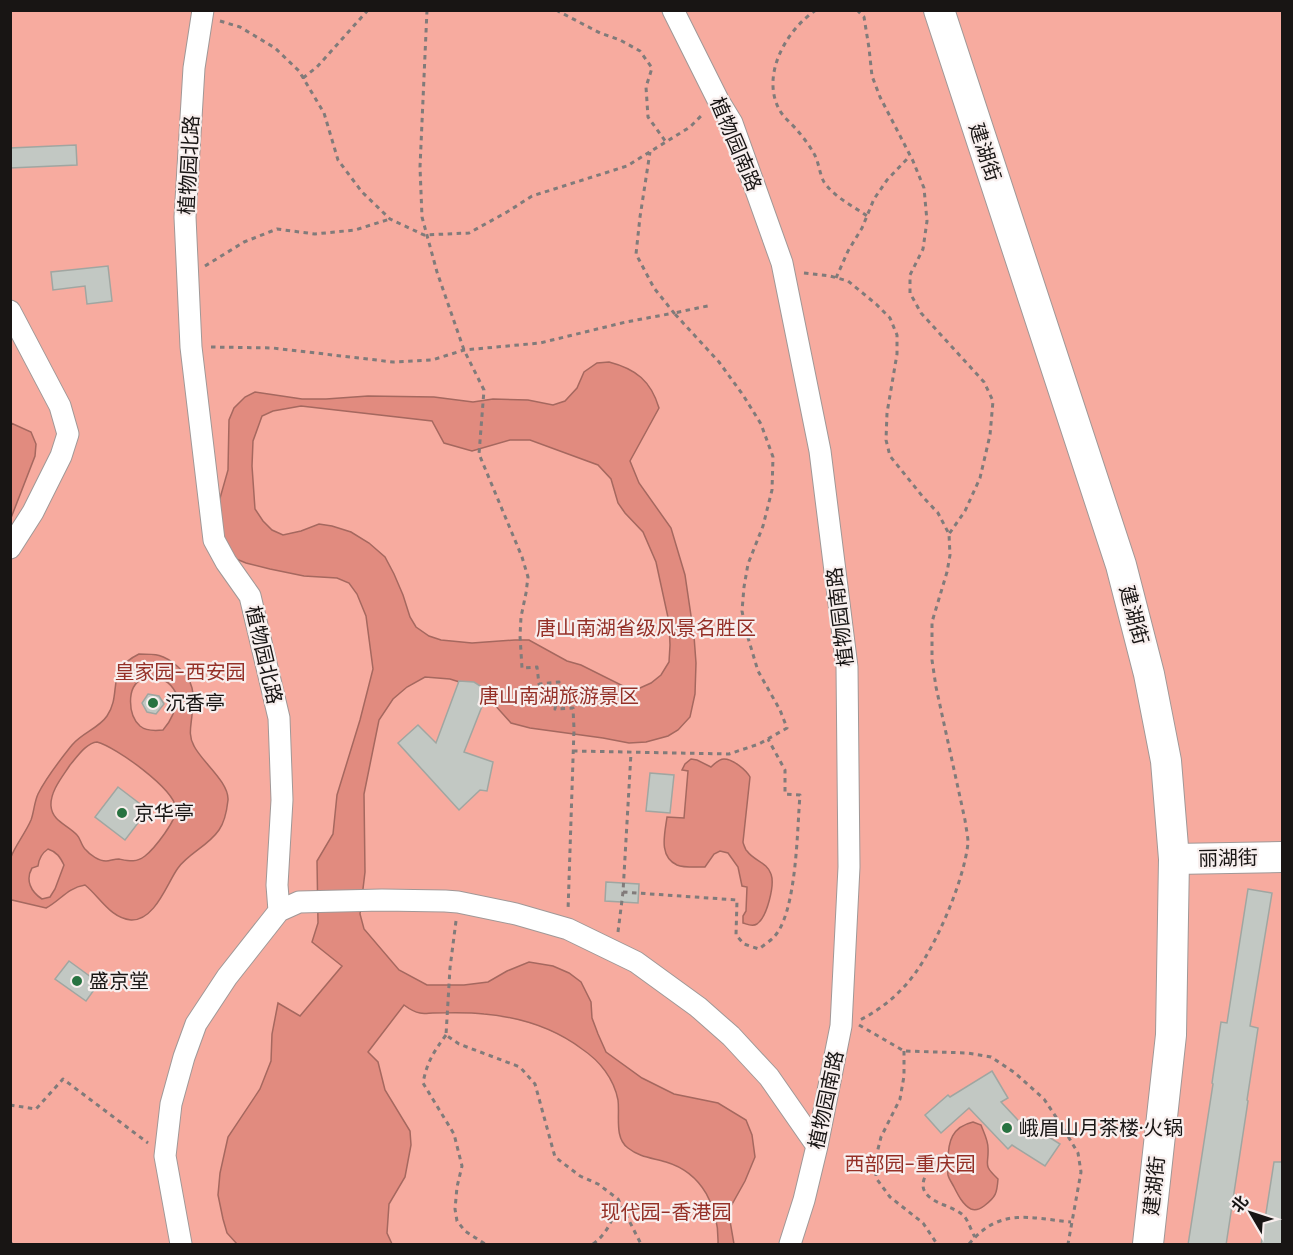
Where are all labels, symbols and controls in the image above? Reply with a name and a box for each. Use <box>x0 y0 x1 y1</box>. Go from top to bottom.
street label: 植物园南路 <box>704 93 768 195</box>
street label: 植物园北路 <box>172 114 206 216</box>
street label: 建湖街 <box>962 119 1008 185</box>
street label: 植物园南路 <box>820 566 860 668</box>
street label: 建湖街 <box>1113 582 1155 648</box>
street label: 植物园北路 <box>239 603 289 707</box>
park label: 唐山南湖省级风景名胜区 <box>536 614 756 642</box>
park label: 皇家园-西安园 <box>114 658 246 686</box>
park label: 唐山南湖旅游景区 <box>479 682 639 710</box>
place label: 沉香亭 <box>165 689 225 717</box>
marker: 沉香亭 <box>146 696 160 710</box>
place label: 京华亭 <box>134 799 194 827</box>
marker: 京华亭 <box>115 806 129 820</box>
street label: 丽湖街 <box>1198 843 1258 873</box>
place label: 盛京堂 <box>89 967 149 995</box>
marker: 盛京堂 <box>70 974 84 988</box>
street label: 植物园南路 <box>802 1048 850 1152</box>
place label: 峨眉山月茶楼·火锅 <box>1019 1114 1183 1142</box>
marker: 峨眉山月茶楼·火锅 <box>1000 1121 1014 1135</box>
park label: 西部园-重庆园 <box>844 1150 976 1178</box>
street label: 建湖街 <box>1137 1155 1171 1217</box>
north arrow <box>1221 1183 1281 1243</box>
text: 北 <box>1226 1190 1254 1217</box>
park label: 现代园-香港园 <box>600 1198 732 1226</box>

